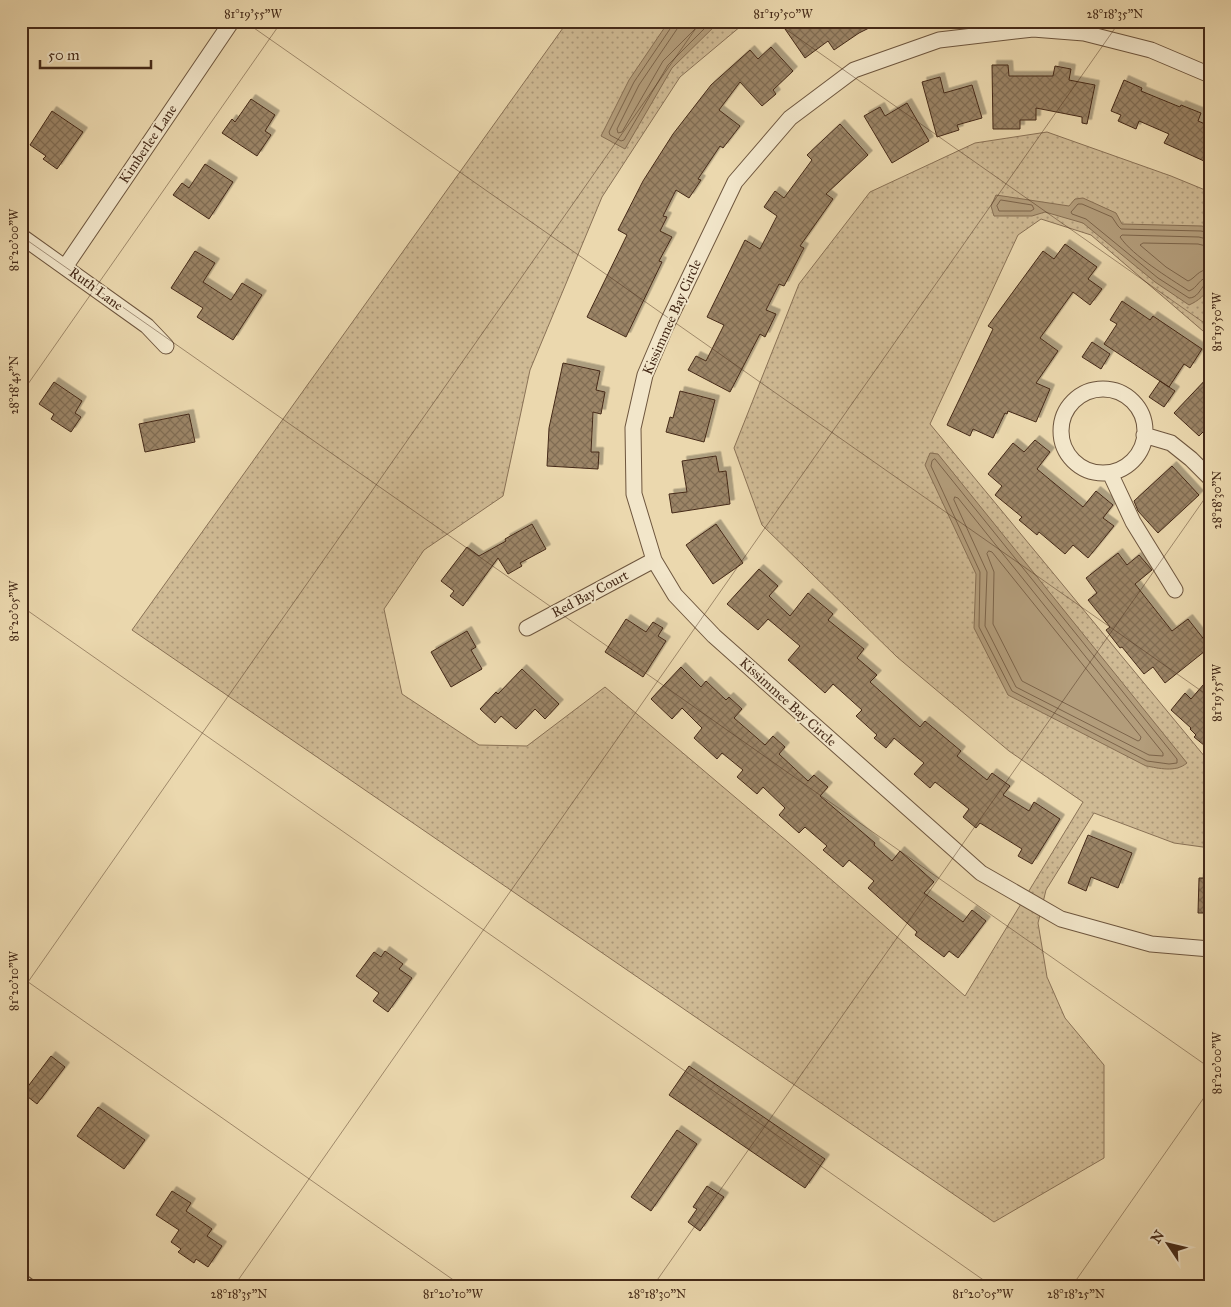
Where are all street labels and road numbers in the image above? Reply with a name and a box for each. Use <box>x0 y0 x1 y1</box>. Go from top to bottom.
street label: Kimberlee Lane <box>115 101 181 187</box>
street label: Kissimmee Bay Circle <box>639 256 705 377</box>
street label: Ruth Lane <box>66 264 126 314</box>
street label: Red Bay Court <box>549 567 631 621</box>
street label: Kissimmee Bay Circle <box>736 654 840 750</box>

